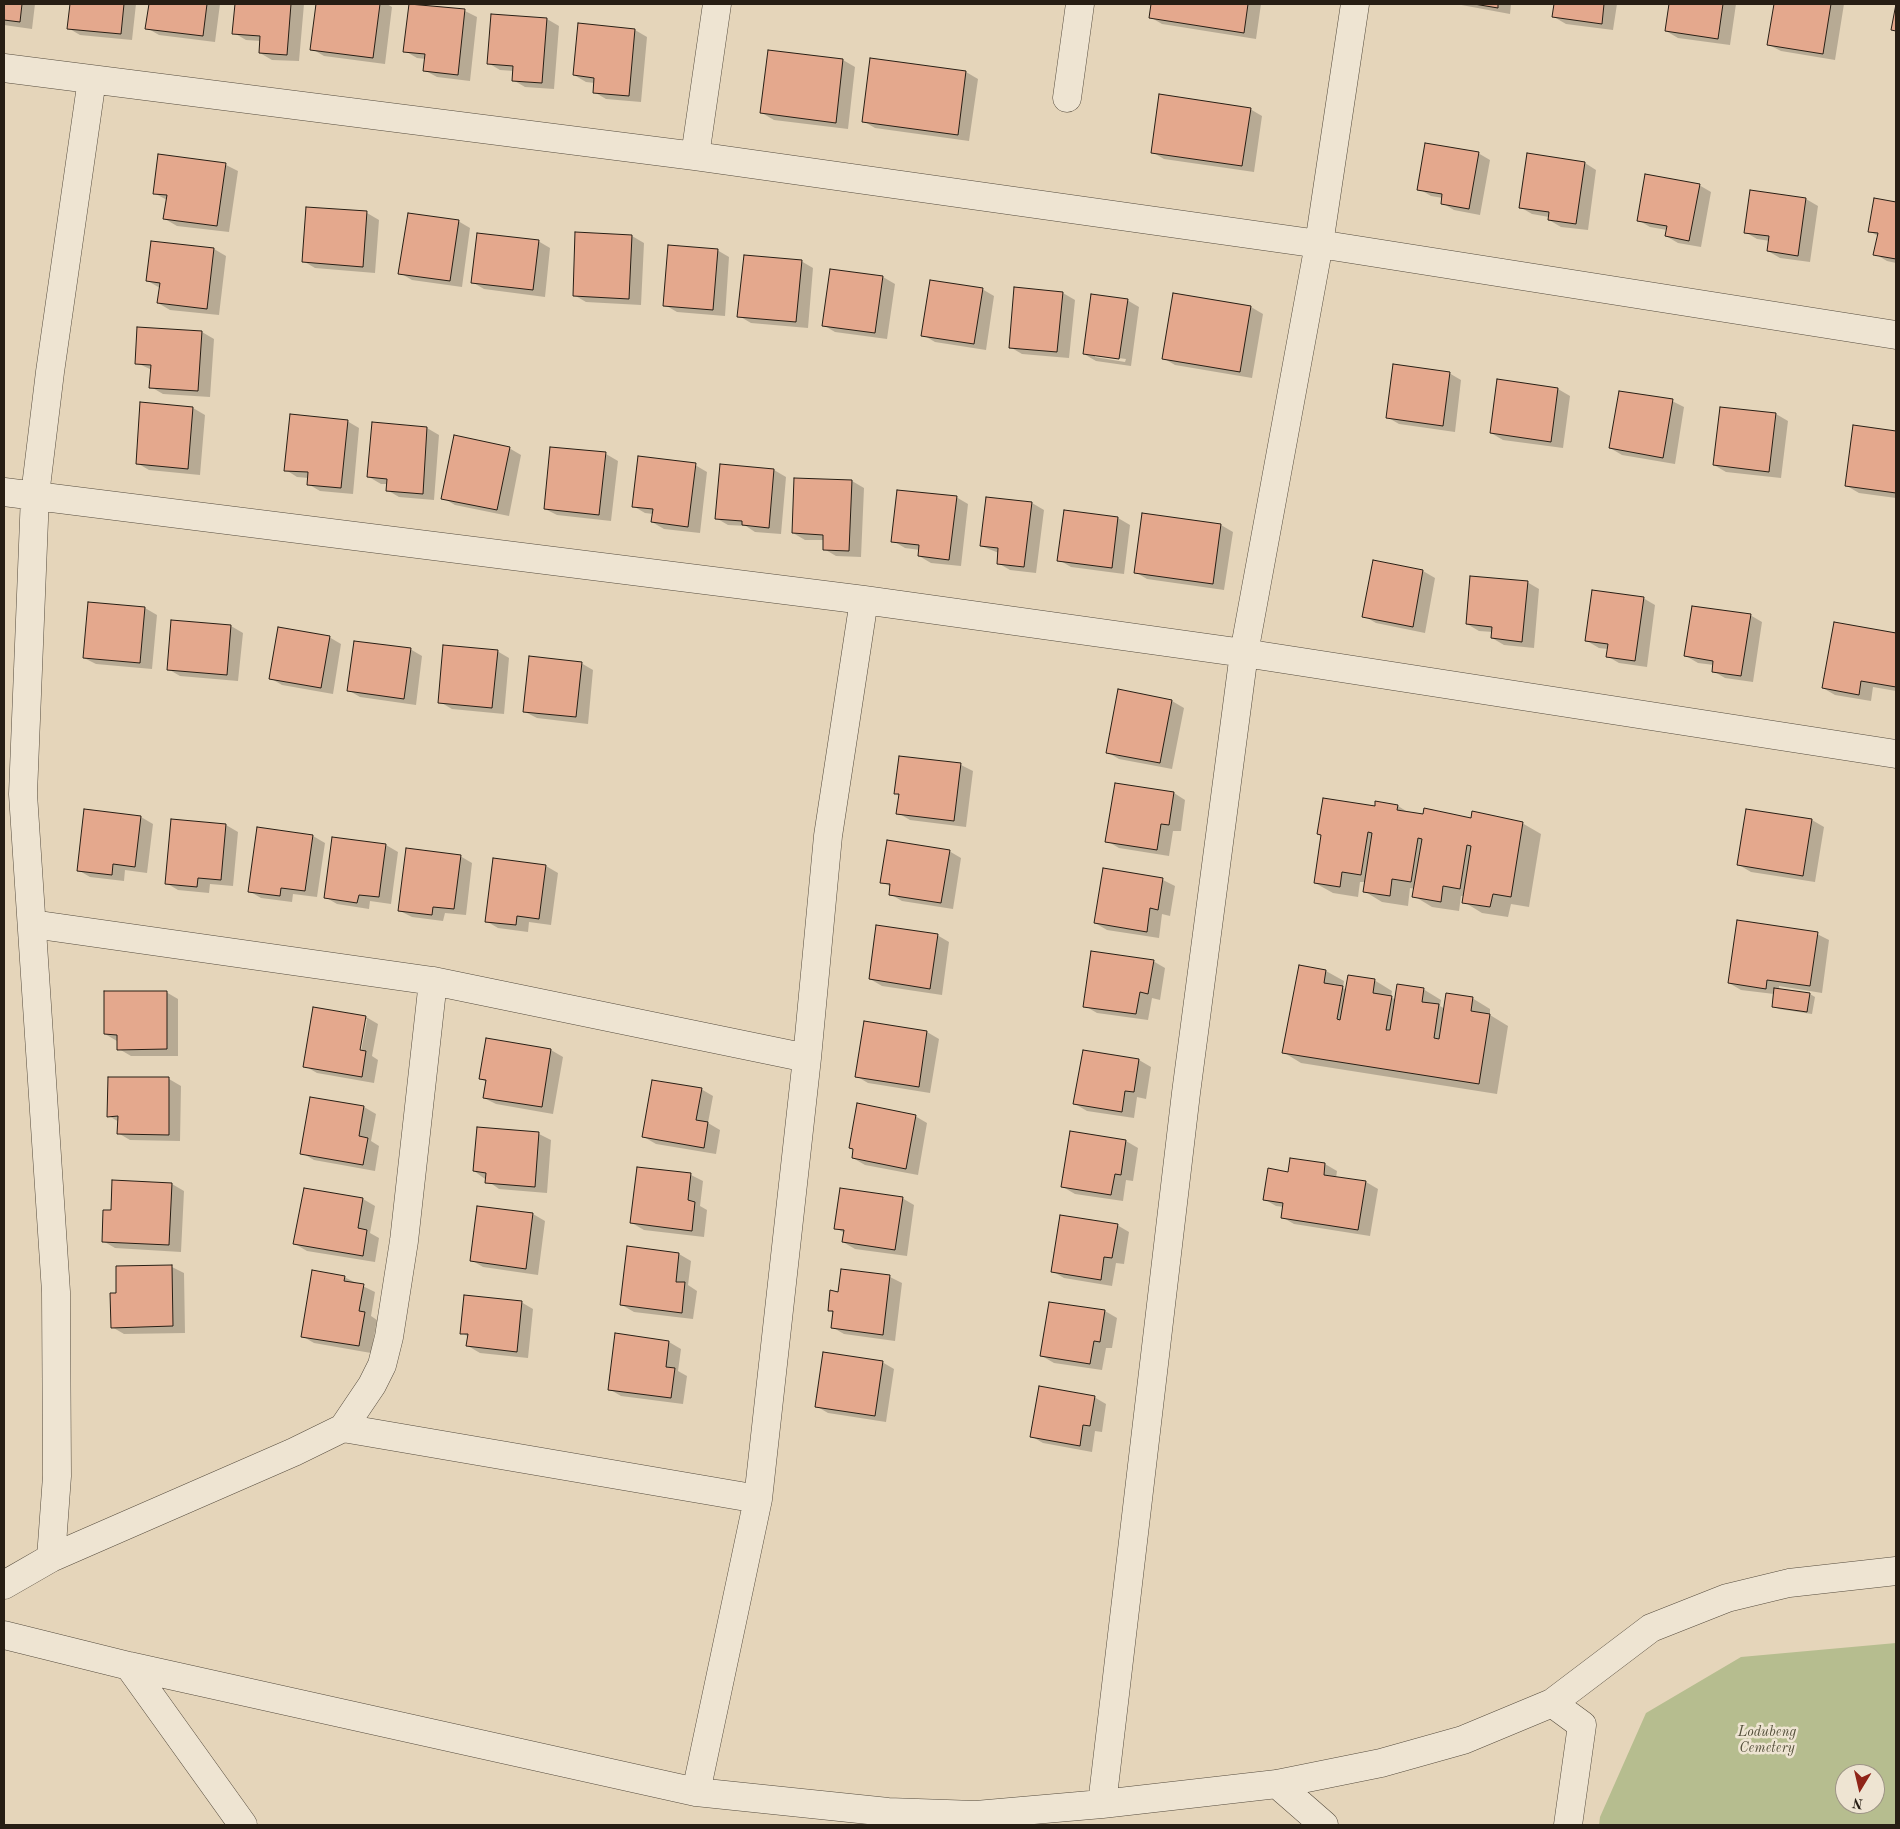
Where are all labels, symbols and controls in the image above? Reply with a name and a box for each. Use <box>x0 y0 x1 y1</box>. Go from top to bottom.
park label: Lodubeng Cemetery <box>1738 1724 1796 1756</box>
north arrow <box>1835 1764 1885 1814</box>
text: N <box>1851 1795 1864 1811</box>

